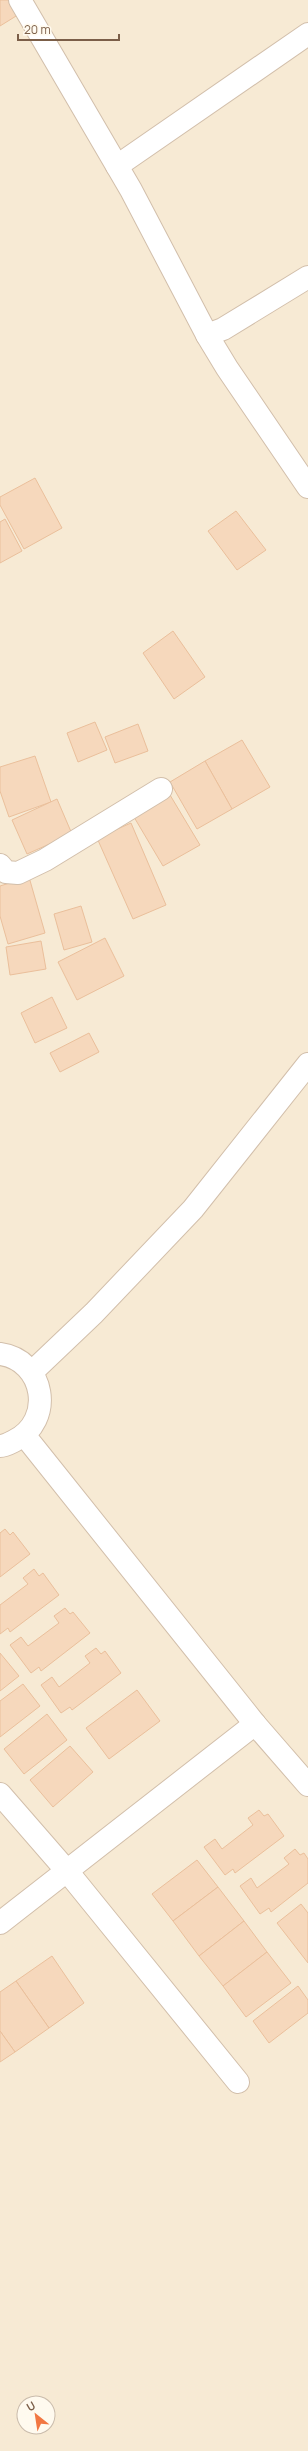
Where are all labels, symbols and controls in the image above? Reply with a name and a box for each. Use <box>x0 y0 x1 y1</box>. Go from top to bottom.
scale bar <box>18 16 119 42</box>
text: 20 m <box>24 21 51 38</box>
north arrow <box>16 2395 56 2435</box>
text: U <box>24 2397 38 2414</box>

